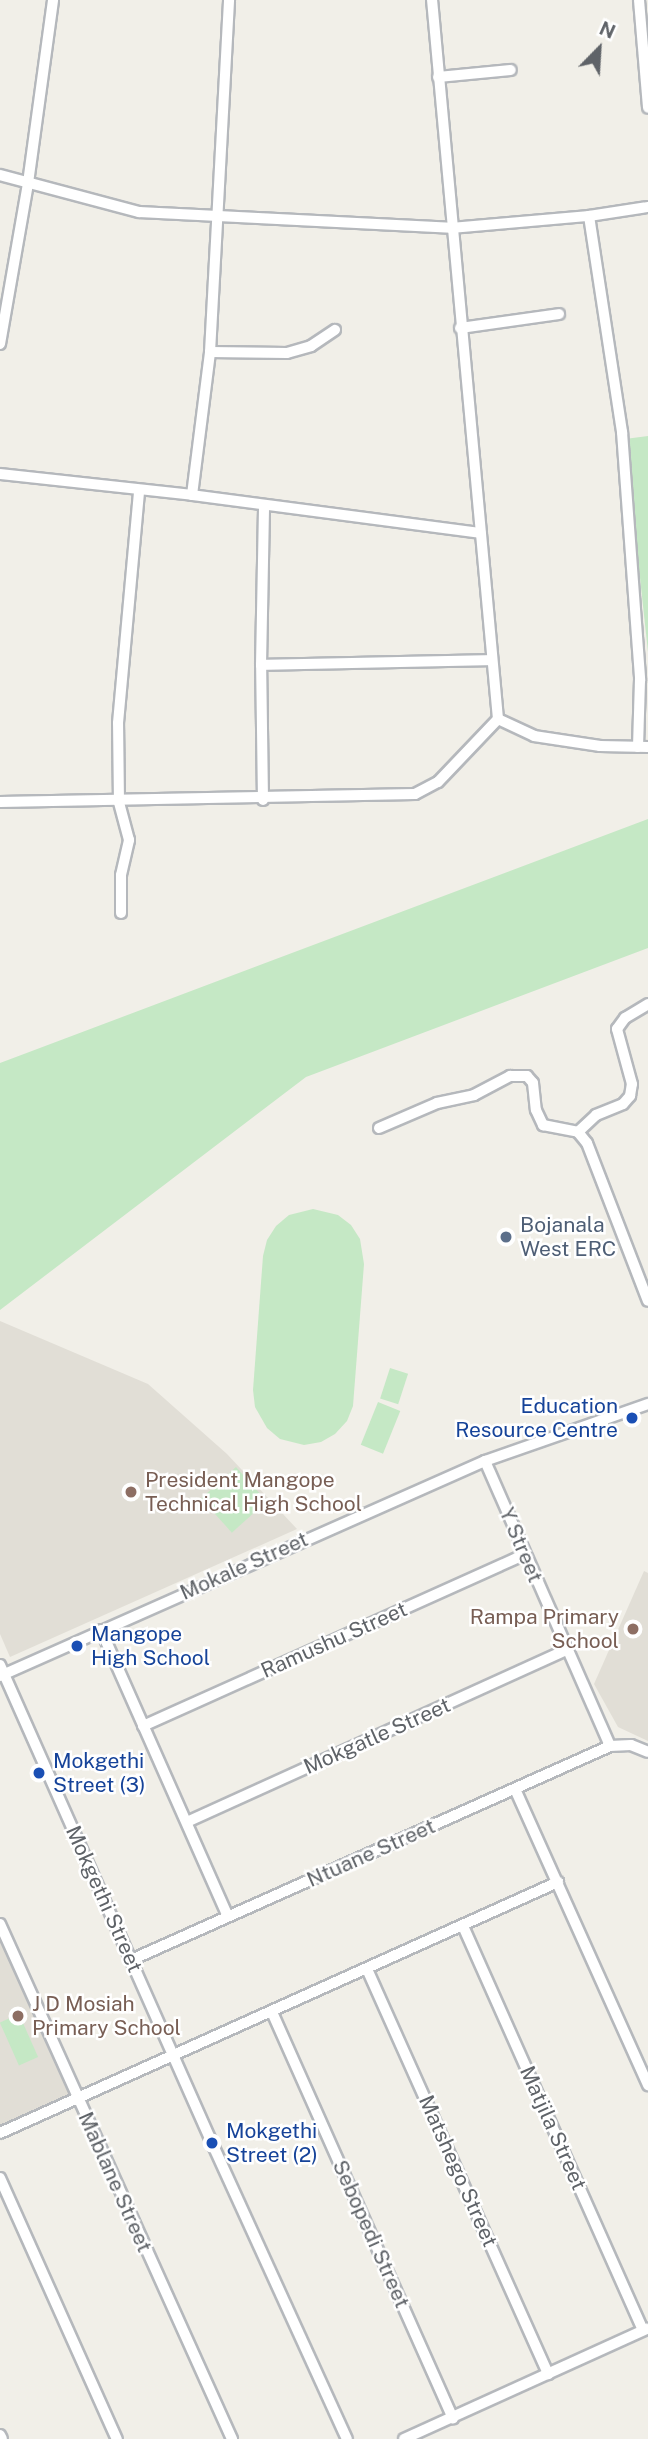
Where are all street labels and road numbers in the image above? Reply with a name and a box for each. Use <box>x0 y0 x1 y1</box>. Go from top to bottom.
street label: Y Street <box>494 1504 548 1586</box>
street label: Mokale Street <box>176 1527 312 1605</box>
street label: Ramushu Street <box>257 1596 411 1684</box>
street label: Mokgatle Street <box>300 1692 454 1780</box>
street label: Ntuane Street <box>303 1813 439 1893</box>
street label: Mokgethi Street <box>60 1822 148 1976</box>
street label: Matjila Street <box>514 2062 592 2194</box>
street label: Matshego Street <box>413 2091 503 2251</box>
street label: Mablane Street <box>73 2108 157 2256</box>
street label: Sebopedi Street <box>327 2156 415 2312</box>

